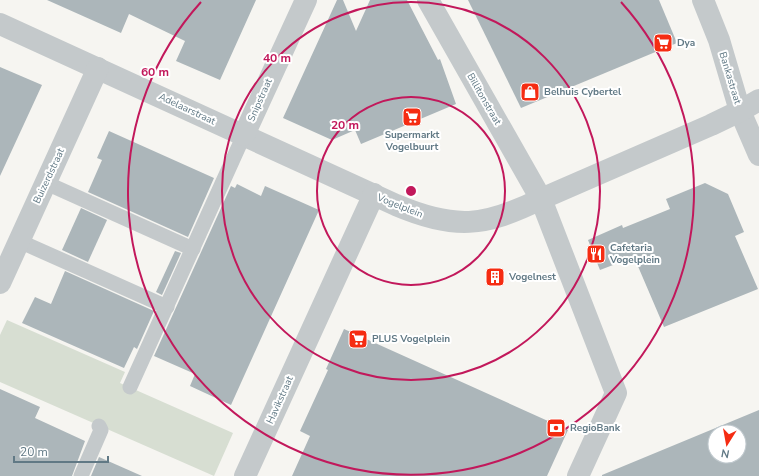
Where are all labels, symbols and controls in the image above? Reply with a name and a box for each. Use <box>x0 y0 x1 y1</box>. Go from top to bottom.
supermarket icon: Dya <box>652 32 674 54</box>
place label: Dya <box>677 36 695 50</box>
text: 40 m <box>263 50 291 66</box>
street label: Bankastraat <box>715 50 745 106</box>
text: 60 m <box>141 64 169 80</box>
street label: Billitonstraat <box>463 70 505 128</box>
street label: Snipstraat <box>244 76 276 124</box>
shop icon: Belhuis Cybertel <box>519 81 541 103</box>
place label: Belhuis Cybertel <box>544 85 622 99</box>
street label: Adelaarstraat <box>156 90 218 129</box>
supermarket icon: Supermarkt Vogelbuurt <box>401 106 423 128</box>
text: 20 m <box>331 117 359 133</box>
place label: Supermarkt Vogelbuurt <box>385 128 439 154</box>
street label: Buizerdstraat <box>30 146 68 206</box>
centre of rings <box>404 184 418 198</box>
street label: Vogelplein <box>374 190 425 221</box>
place label: Cafetaria Vogelplein <box>609 241 660 267</box>
restaurant icon: Cafetaria Vogelplein <box>585 243 607 265</box>
building icon: Vogelnest <box>484 266 506 288</box>
place label: Vogelnest <box>508 270 556 284</box>
supermarket icon: PLUS Vogelplein <box>347 328 369 350</box>
place label: PLUS Vogelplein <box>372 332 450 346</box>
street label: Havikstraat <box>263 373 297 426</box>
bank icon: RegioBank <box>545 417 567 439</box>
place label: RegioBank <box>570 421 621 435</box>
north arrow <box>707 424 747 464</box>
scale bar <box>14 438 108 464</box>
text: 20 m <box>20 444 48 460</box>
text: N <box>720 445 731 461</box>

